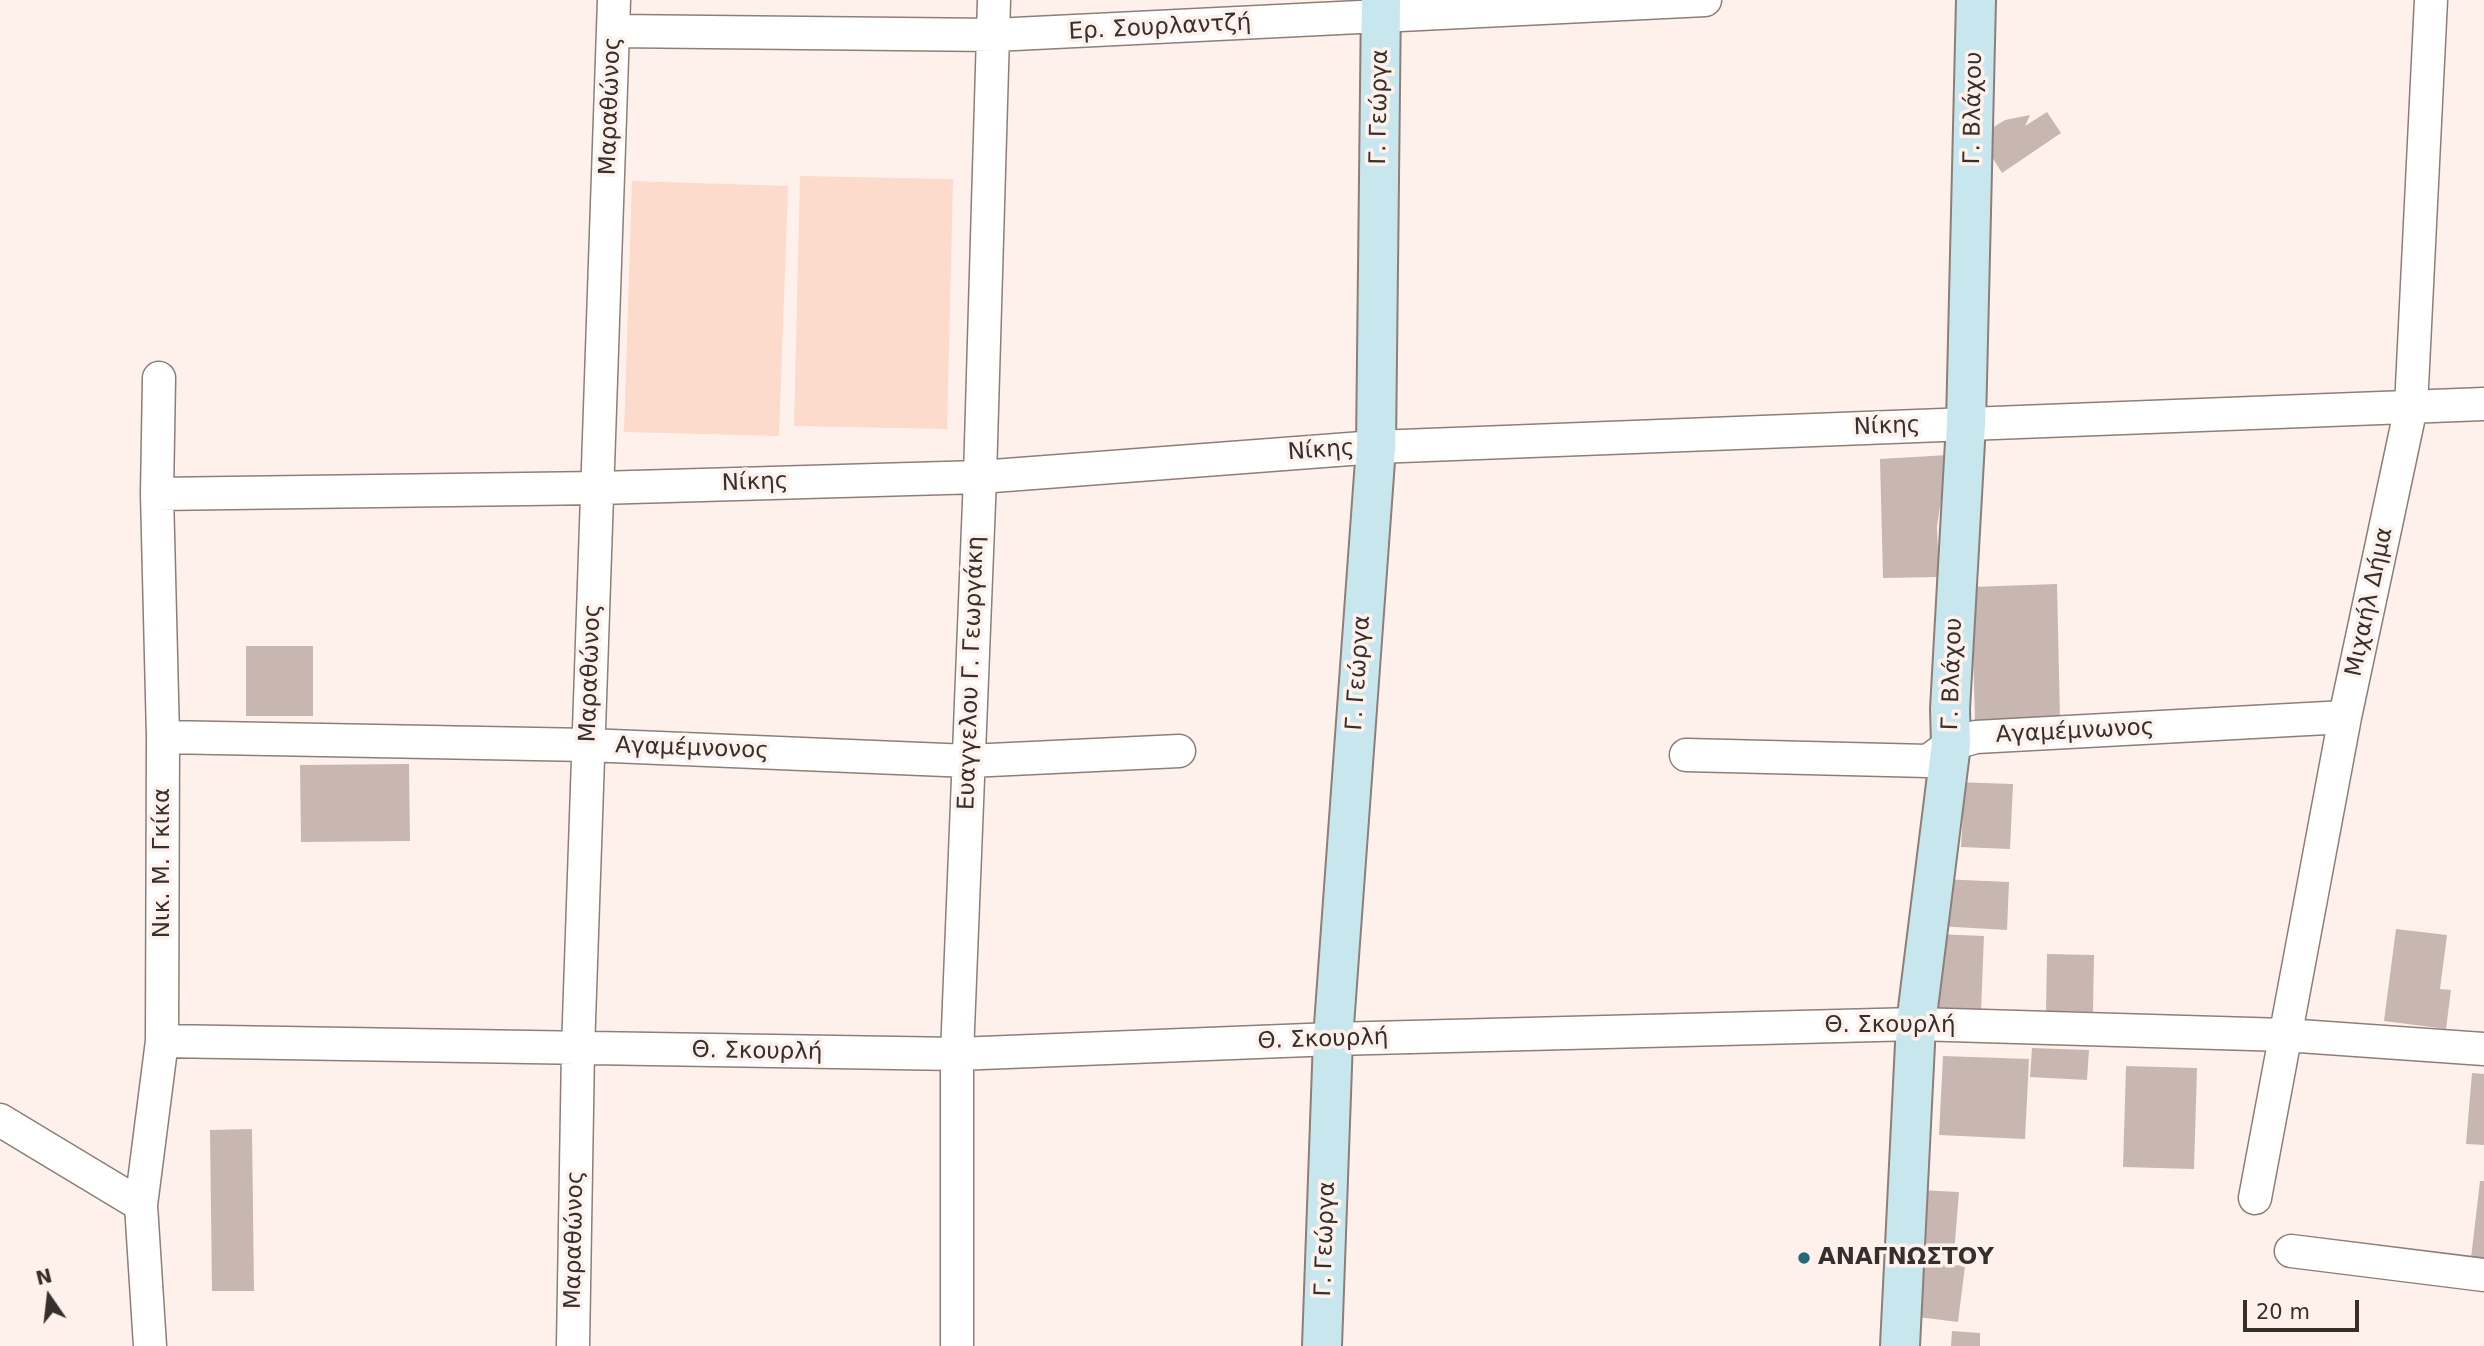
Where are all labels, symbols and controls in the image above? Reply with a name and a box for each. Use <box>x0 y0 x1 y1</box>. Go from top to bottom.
street label: Ερ. Σουρλαντζή <box>1068 9 1252 47</box>
street label: Μαραθώνος <box>595 36 627 176</box>
street label: Γ. Γεώργα <box>1365 49 1395 165</box>
street label: Γ. Βλάχου <box>1959 51 1989 165</box>
street label: Νίκης <box>1853 412 1921 442</box>
street label: Νίκης <box>1287 435 1355 467</box>
street label: Νίκης <box>721 468 789 498</box>
street label: Μιχαήλ Δήμα <box>2341 525 2399 679</box>
street label: Ευαγγελου Γ. Γεωργάκη <box>953 535 991 811</box>
street label: Μαραθώνος <box>575 603 607 743</box>
street label: Γ. Γεώργα <box>1341 615 1377 731</box>
street label: Γ. Βλάχου <box>1937 617 1969 731</box>
street label: Αγαμέμνωνος <box>1995 714 2155 750</box>
street label: Αγαμέμνονος <box>615 733 769 765</box>
street label: Νικ. Μ. Γκίκα <box>149 788 177 938</box>
street label: Θ. Σκουρλή <box>1825 1012 1955 1040</box>
street label: Θ. Σκουρλή <box>1257 1024 1389 1056</box>
street label: Θ. Σκουρλή <box>691 1037 823 1067</box>
street label: Μαραθώνος <box>560 1171 590 1309</box>
street label: Γ. Γεώργα <box>1310 1181 1342 1297</box>
place label: ΑΝΑΓΝΩΣΤΟΥ <box>1818 1244 1994 1272</box>
marker: ΑΝΑΓΝΩΣΤΟΥ <box>1796 1250 1812 1266</box>
north arrow <box>14 1262 84 1332</box>
text: N <box>34 1264 54 1289</box>
scale bar <box>2246 1286 2362 1330</box>
text: 20 m <box>2256 1300 2310 1324</box>

